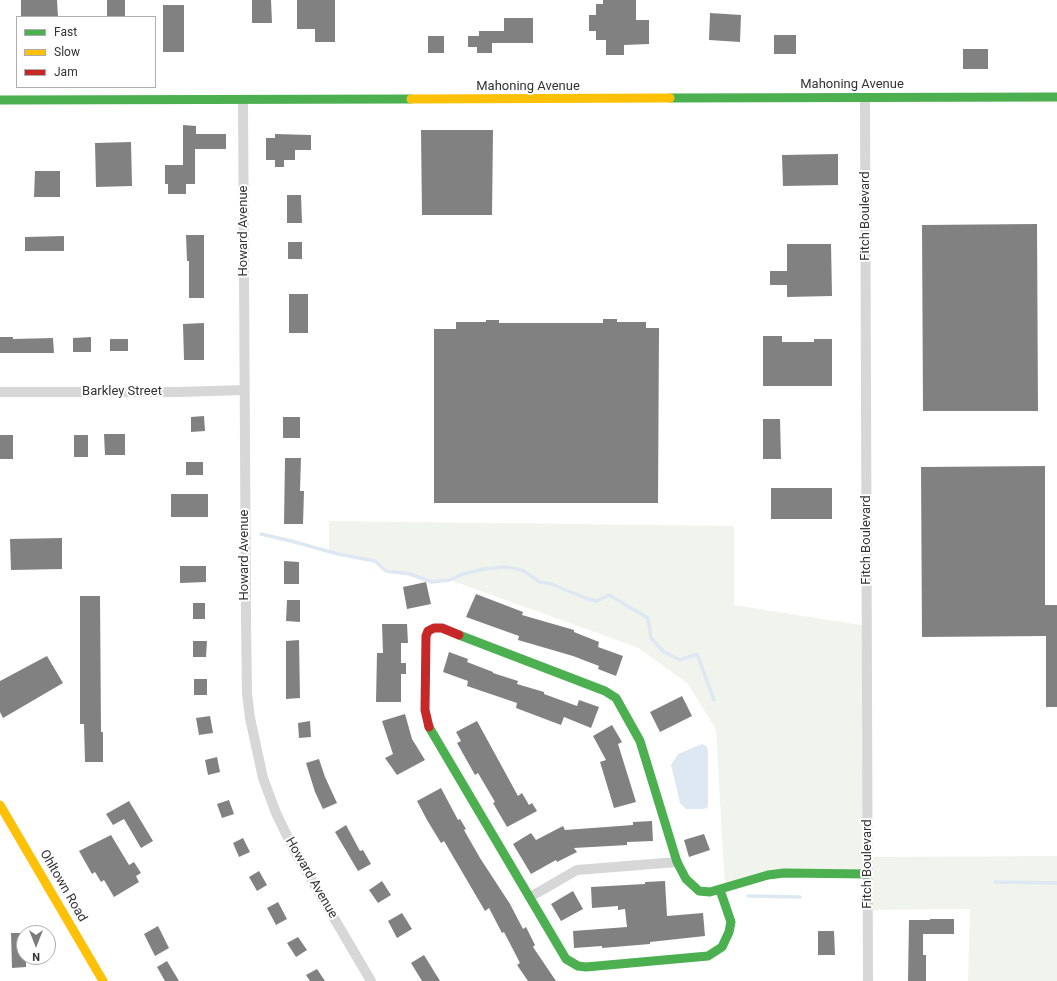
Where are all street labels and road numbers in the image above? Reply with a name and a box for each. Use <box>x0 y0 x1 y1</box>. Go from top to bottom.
street label: Mahoning Avenue <box>800 77 904 93</box>
street label: Mahoning Avenue <box>476 79 580 95</box>
street label: Fitch Boulevard <box>858 171 874 261</box>
street label: Howard Avenue <box>236 186 252 276</box>
street label: Barkley Street <box>82 384 162 400</box>
street label: Fitch Boulevard <box>859 495 875 585</box>
street label: Howard Avenue <box>237 510 253 600</box>
street label: Fitch Boulevard <box>860 819 876 909</box>
street label: Howard Avenue <box>282 835 340 921</box>
street label: Ohltown Road <box>36 847 90 925</box>

